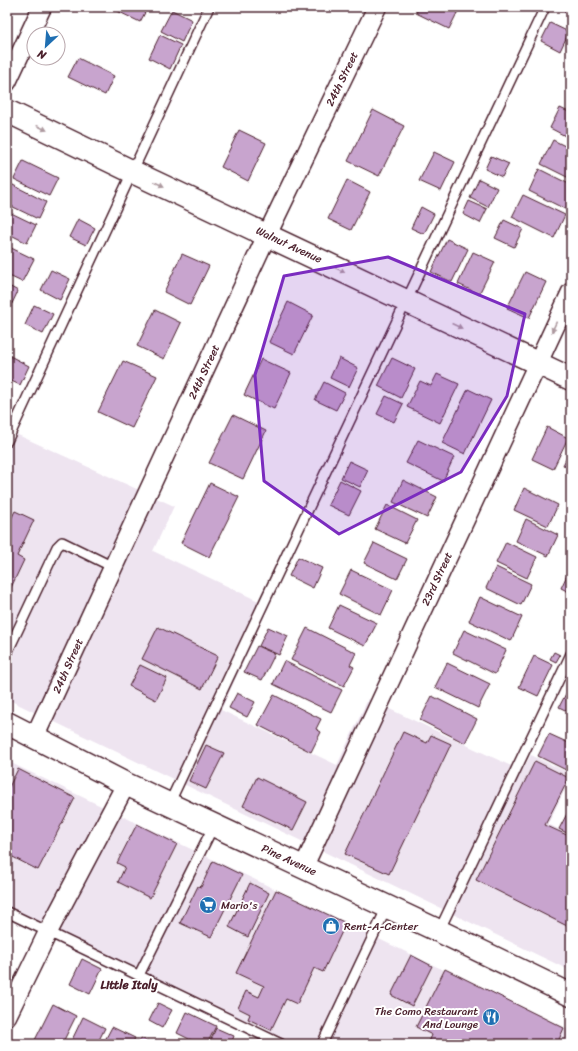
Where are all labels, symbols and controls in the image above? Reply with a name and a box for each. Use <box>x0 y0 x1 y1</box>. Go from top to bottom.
north arrow <box>26 26 66 66</box>
text: N <box>34 44 50 65</box>
street label: 24th Street <box>321 48 363 110</box>
one-way arrow <box>36 125 48 131</box>
one-way arrow <box>154 181 165 187</box>
street label: Walnut Avenue <box>253 221 326 269</box>
one-way arrow <box>334 267 346 273</box>
one-way arrow <box>551 321 557 333</box>
one-way arrow <box>452 323 463 329</box>
street label: 24th Street <box>183 341 225 403</box>
street label: 23rd Street <box>416 549 458 609</box>
street label: 24th Street <box>47 635 89 697</box>
street label: Pine Avenue <box>258 839 320 881</box>
supermarket icon: Mario's <box>198 895 218 915</box>
place label: Mario's <box>221 896 259 915</box>
shop icon: Rent-A-Center <box>321 916 341 936</box>
place label: Rent-A-Center <box>344 917 419 936</box>
district label: Little Italy <box>100 974 158 996</box>
place label: The Como Restaurant And Lounge <box>375 1002 479 1034</box>
restaurant icon: The Como Restaurant And Lounge <box>481 1007 501 1027</box>

